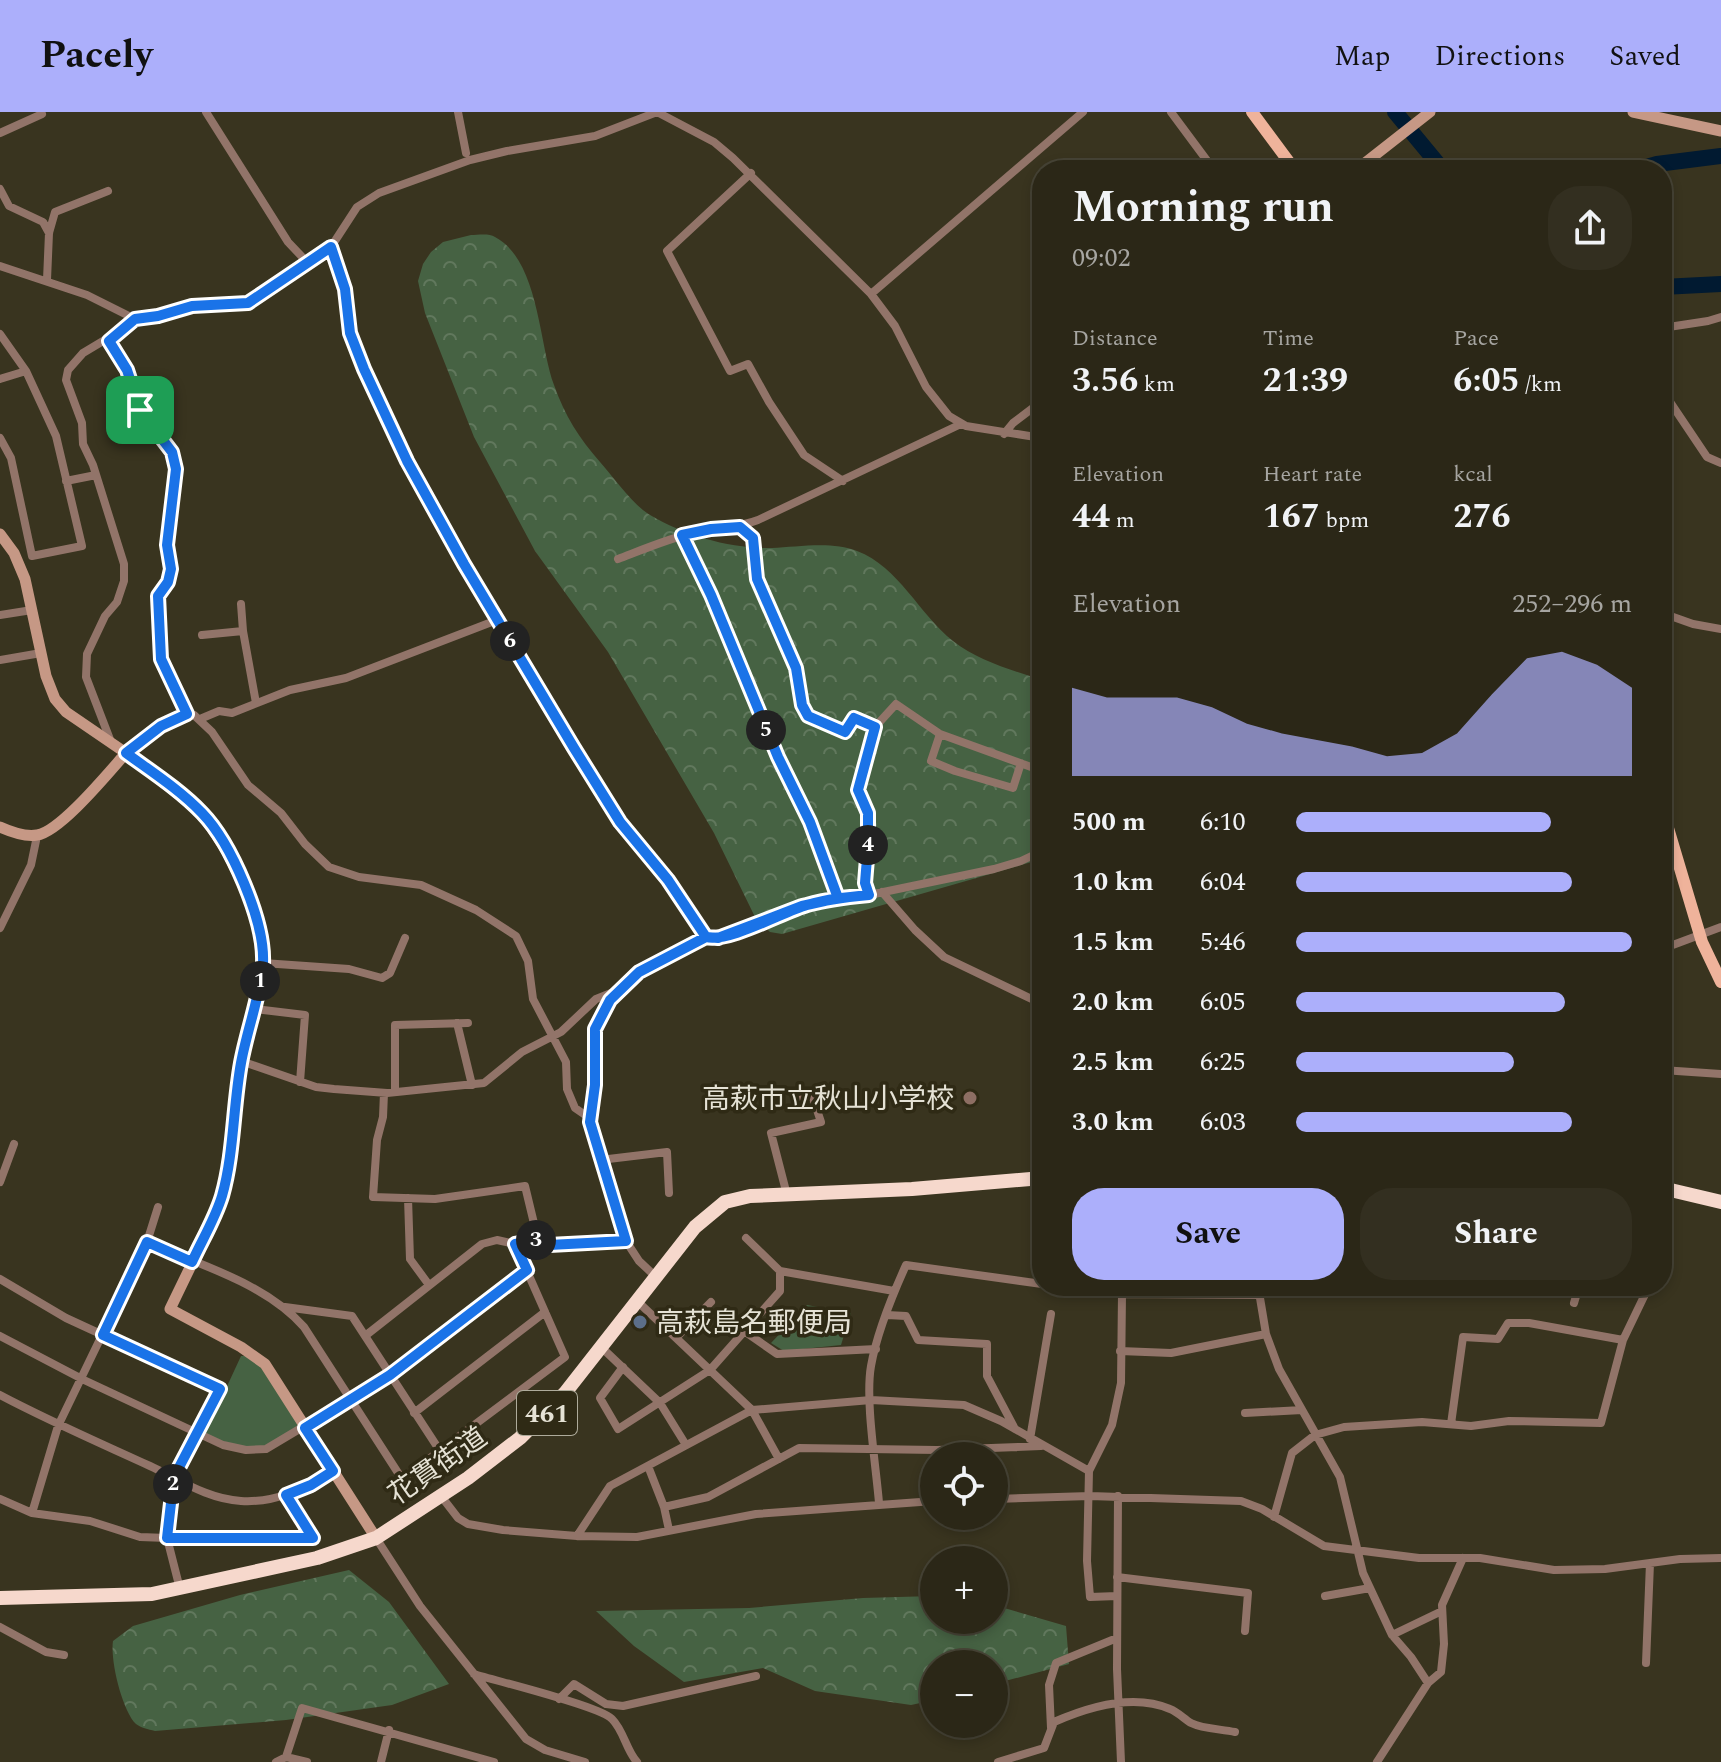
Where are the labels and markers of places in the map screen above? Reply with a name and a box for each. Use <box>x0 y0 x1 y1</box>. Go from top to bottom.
pin <box>106 376 174 444</box>
pin: 6 <box>490 621 530 661</box>
pin: 5 <box>746 710 786 750</box>
pin: 4 <box>848 825 888 865</box>
pin: 1 <box>240 961 280 1001</box>
place label: 高萩市立秋山小学校 <box>702 1078 954 1121</box>
marker: 高萩市立秋山小学校 <box>961 1089 979 1107</box>
pin: 3 <box>516 1220 556 1260</box>
place label: 高萩島名郵便局 <box>656 1302 852 1345</box>
marker: 高萩島名郵便局 <box>631 1313 649 1331</box>
pin: 2 <box>153 1464 193 1504</box>

